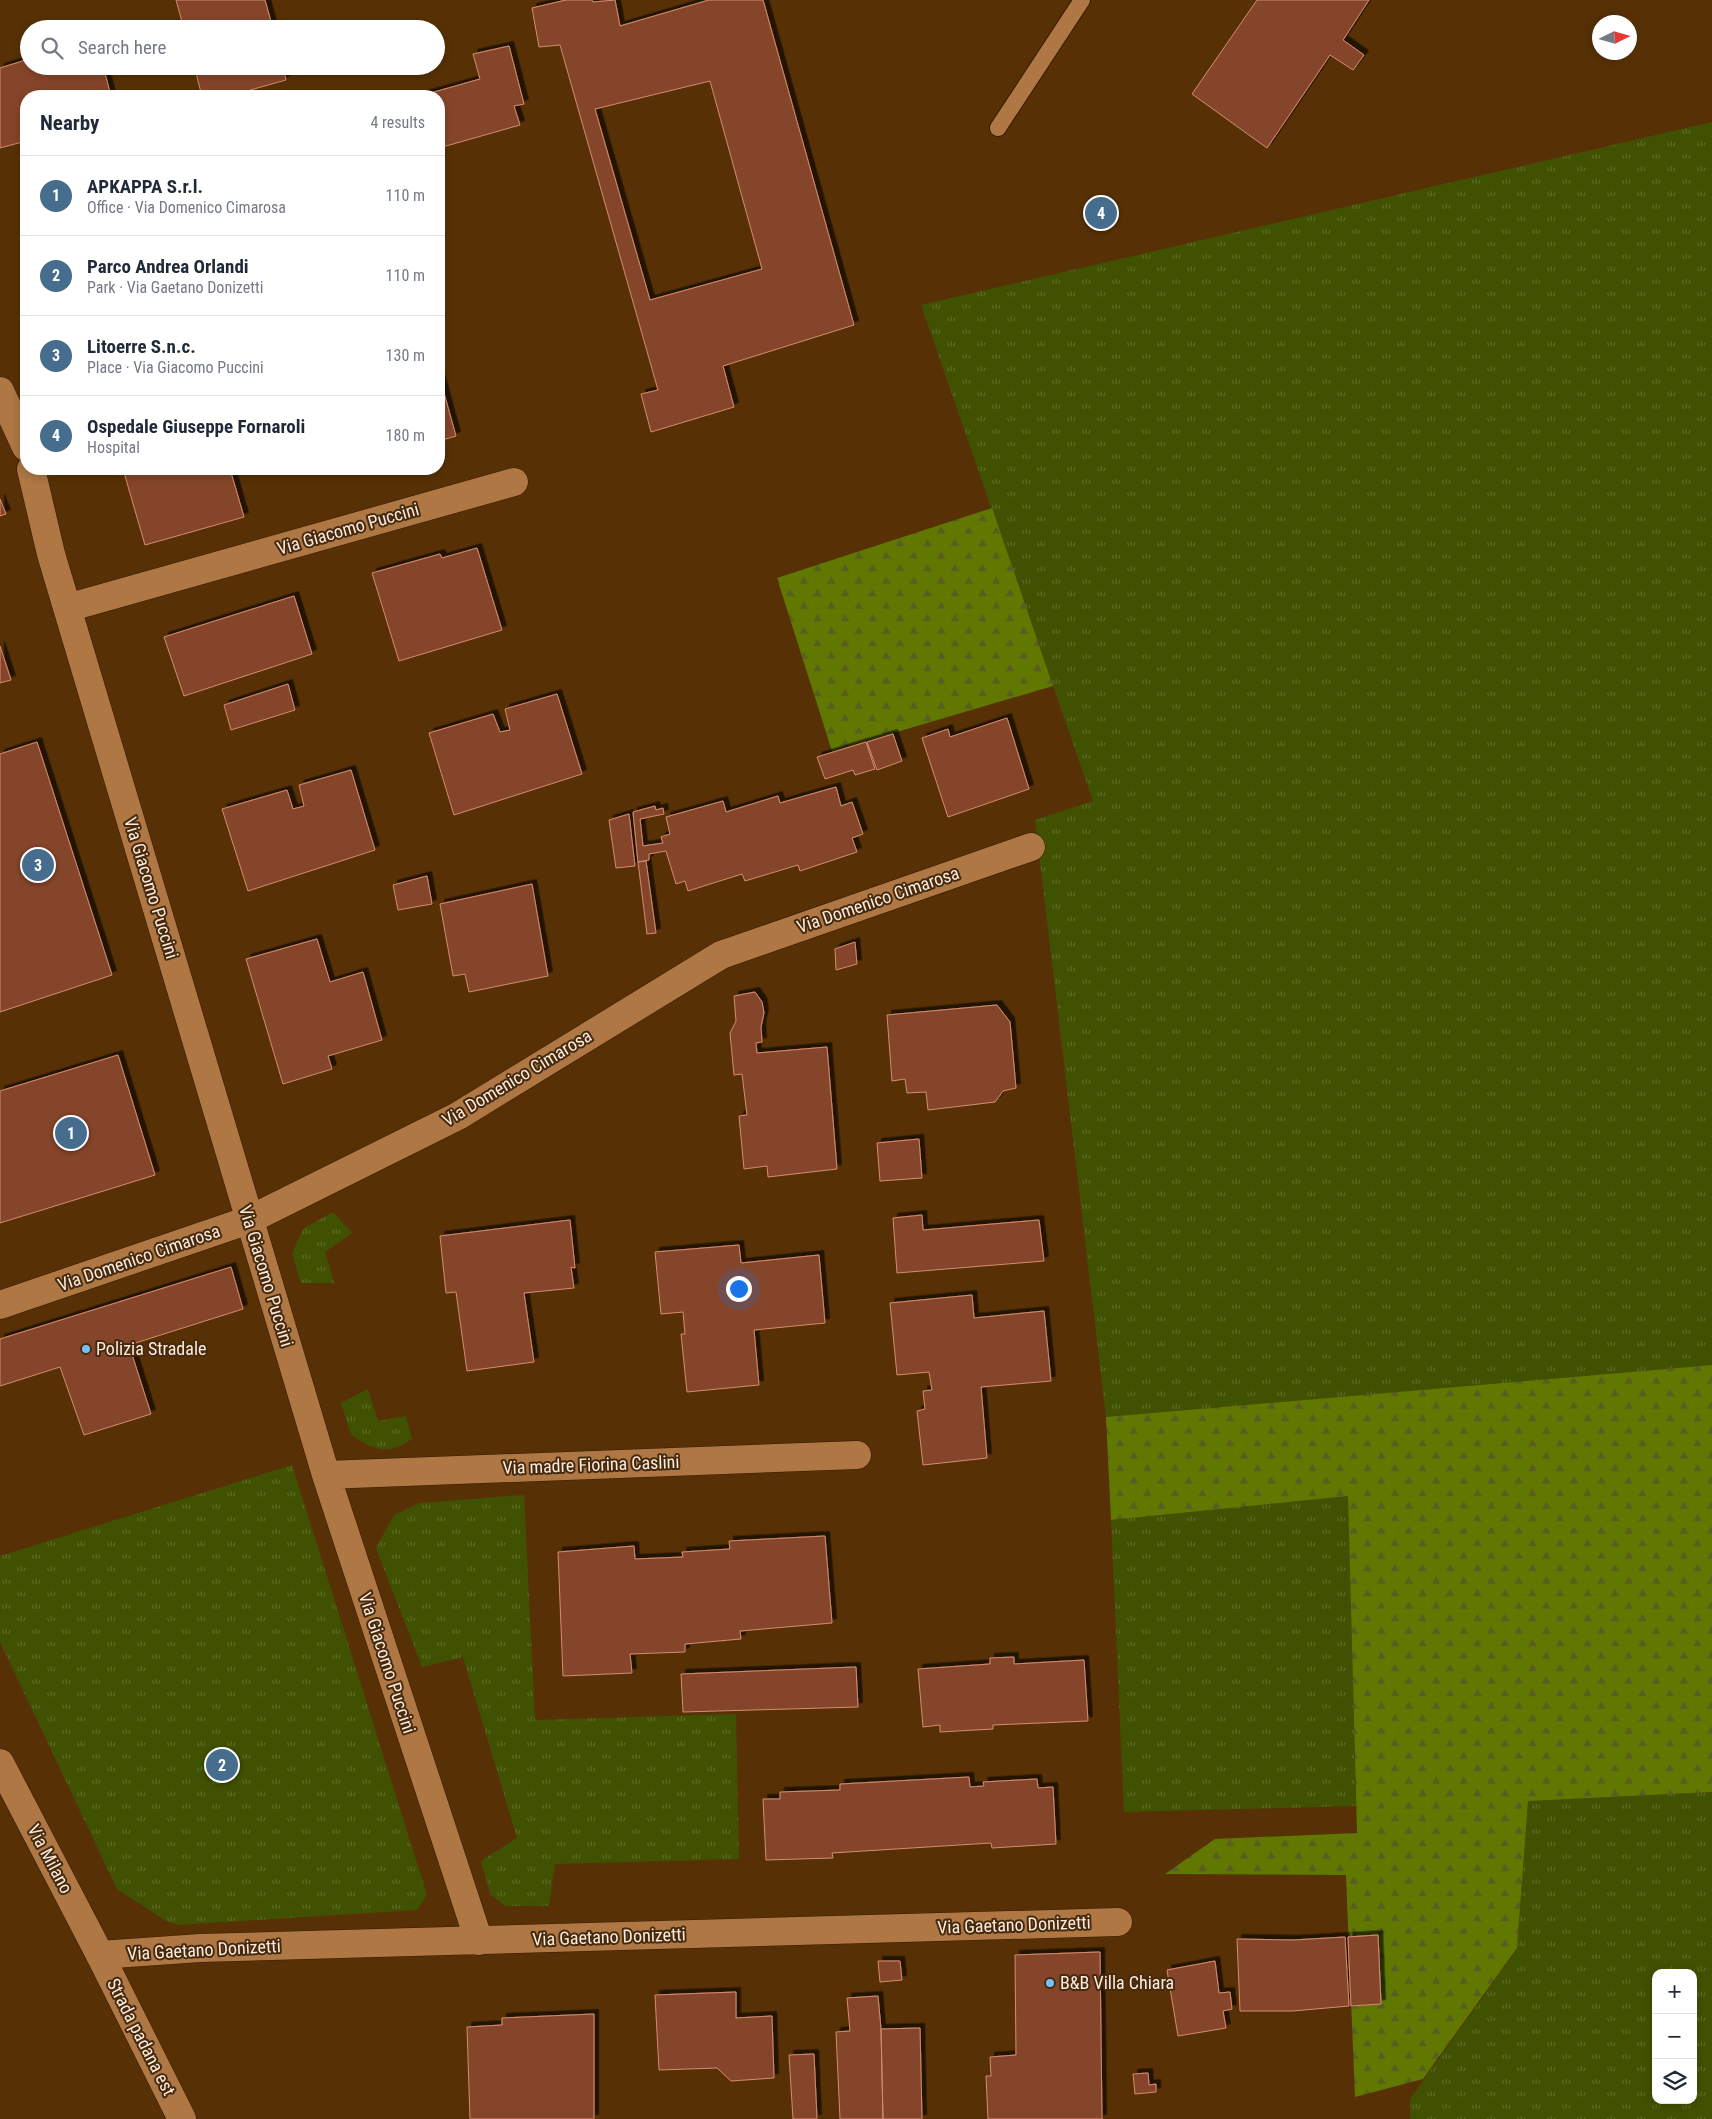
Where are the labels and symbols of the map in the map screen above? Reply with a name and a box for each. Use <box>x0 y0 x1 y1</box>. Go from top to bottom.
north arrow <box>1592 15 1637 60</box>
pin: 4 <box>1085 194 1117 232</box>
street label: Via Giacomo Puccini <box>274 498 421 559</box>
street label: Via Giacomo Puccini <box>120 815 183 961</box>
pin: 3 <box>22 846 54 884</box>
street label: Via Domenico Cimarosa <box>794 862 962 937</box>
street label: Via Domenico Cimarosa <box>438 1025 595 1130</box>
pin: 1 <box>55 1114 87 1152</box>
street label: Via Giacomo Puccini <box>235 1203 298 1349</box>
street label: Via Domenico Cimarosa <box>55 1220 223 1295</box>
your location <box>726 1276 752 1302</box>
place label: Polizia Stradale <box>96 1338 206 1359</box>
marker: Polizia Stradale <box>80 1343 92 1355</box>
street label: Via madre Fiorina Caslini <box>502 1451 680 1478</box>
street label: Via Giacomo Puccini <box>355 1590 420 1736</box>
pin: 2 <box>206 1746 238 1784</box>
street label: Via Milano <box>24 1821 77 1897</box>
street label: Via Gaetano Donizetti <box>937 1911 1091 1938</box>
street label: Via Gaetano Donizetti <box>532 1923 686 1950</box>
street label: Via Gaetano Donizetti <box>127 1935 281 1964</box>
place label: B&B Villa Chiara <box>1060 1972 1174 1993</box>
street label: Strada padana est <box>103 1975 180 2099</box>
marker: B&B Villa Chiara <box>1044 1977 1056 1989</box>

